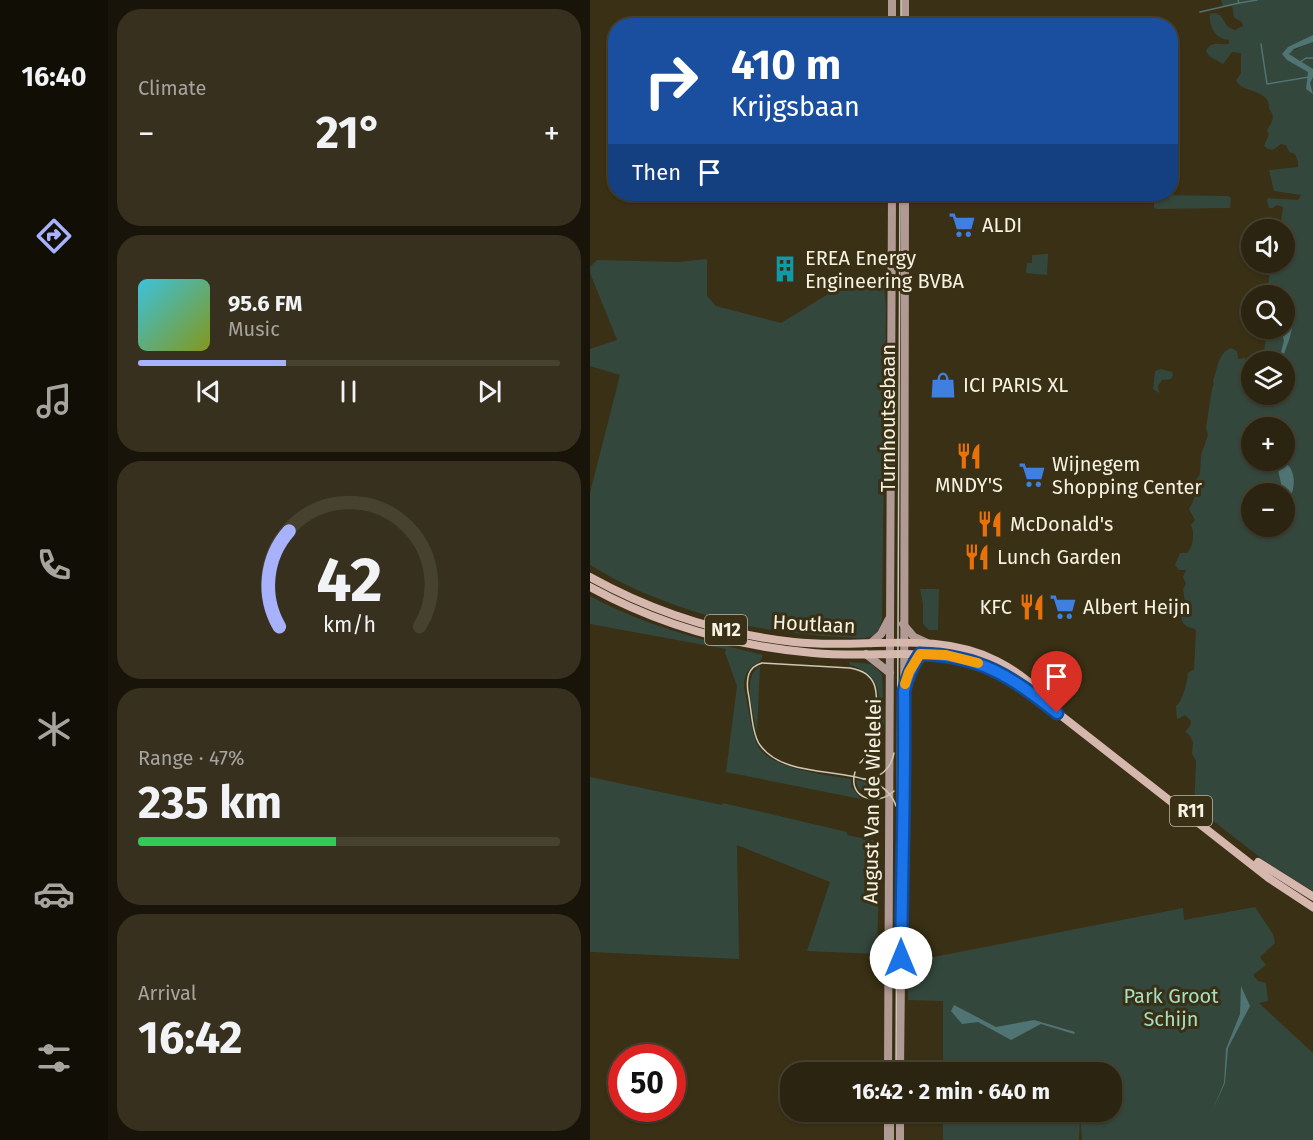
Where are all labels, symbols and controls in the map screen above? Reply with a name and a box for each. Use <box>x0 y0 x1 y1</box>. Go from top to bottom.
text: 410 m <box>731 40 841 90</box>
icon: right <box>632 42 710 120</box>
text: 16:40 <box>21 61 87 93</box>
text: Climate <box>138 76 206 100</box>
text: Krijgsbaan <box>731 91 860 123</box>
text: 21° <box>316 106 382 160</box>
text: − <box>138 114 155 154</box>
text: + <box>544 114 560 154</box>
icon: arrive <box>693 156 726 189</box>
text: Then <box>632 159 681 186</box>
supermarket icon: ALDI <box>947 210 977 240</box>
place label: ALDI <box>982 213 1022 237</box>
icon: directions <box>33 215 75 257</box>
map controls <box>1241 219 1295 537</box>
button: sound <box>1241 219 1295 273</box>
place label: EREA Energy Engineering BVBA <box>805 246 965 293</box>
building icon: EREA Energy Engineering BVBA <box>770 254 800 284</box>
button: search <box>1241 285 1295 339</box>
text: 95.6 FM <box>228 290 302 317</box>
text: Music <box>228 317 280 341</box>
street label: Turnhoutsebaan <box>876 344 900 492</box>
button: layers <box>1241 351 1295 405</box>
shop icon: ICI PARIS XL <box>928 370 958 400</box>
place label: ICI PARIS XL <box>963 373 1068 397</box>
icon: previous <box>192 375 225 408</box>
icon: pause <box>332 375 365 408</box>
icon: next <box>473 375 506 408</box>
icon: music <box>33 380 75 422</box>
button: + <box>1241 417 1295 471</box>
restaurant icon: MNDY'S <box>954 441 984 471</box>
place label: Wijnegem Shopping Center <box>1052 452 1202 499</box>
supermarket icon: Wijnegem Shopping Center <box>1017 460 1047 490</box>
place label: MNDY'S <box>935 473 1003 497</box>
button: − <box>1241 483 1295 537</box>
restaurant icon: McDonald's <box>975 509 1005 539</box>
place label: McDonald's <box>1010 512 1113 536</box>
restaurant icon: Lunch Garden <box>962 542 992 572</box>
text: 42 <box>316 543 382 618</box>
icon: phone <box>33 544 75 586</box>
place label: Lunch Garden <box>997 545 1122 569</box>
restaurant icon: KFC <box>1017 592 1047 622</box>
supermarket icon: Albert Heijn <box>1048 592 1078 622</box>
place label: KFC <box>980 595 1012 619</box>
place label: Albert Heijn <box>1083 595 1191 619</box>
street label: Houtlaan <box>772 610 856 638</box>
text: km/h <box>322 612 376 638</box>
road number: N12 <box>705 615 747 645</box>
pin <box>1031 651 1082 713</box>
icon: arrive <box>1040 660 1073 693</box>
street label: August Van de Wielelei <box>858 698 886 904</box>
icon: climate <box>33 708 75 750</box>
text: Range · 47% <box>138 746 245 770</box>
text: 235 km <box>138 776 282 830</box>
road number: R11 <box>1170 796 1212 826</box>
icon: car <box>33 873 75 915</box>
position arrow <box>869 926 933 990</box>
text: Arrival <box>138 981 197 1005</box>
park label: Park Groot Schijn <box>1124 984 1219 1031</box>
text: 16:42 <box>138 1011 243 1065</box>
icon: filters <box>33 1037 75 1079</box>
speed limit sign: 50 <box>608 1044 686 1122</box>
text: 16:42 · 2 min · 640 m <box>852 1078 1050 1105</box>

